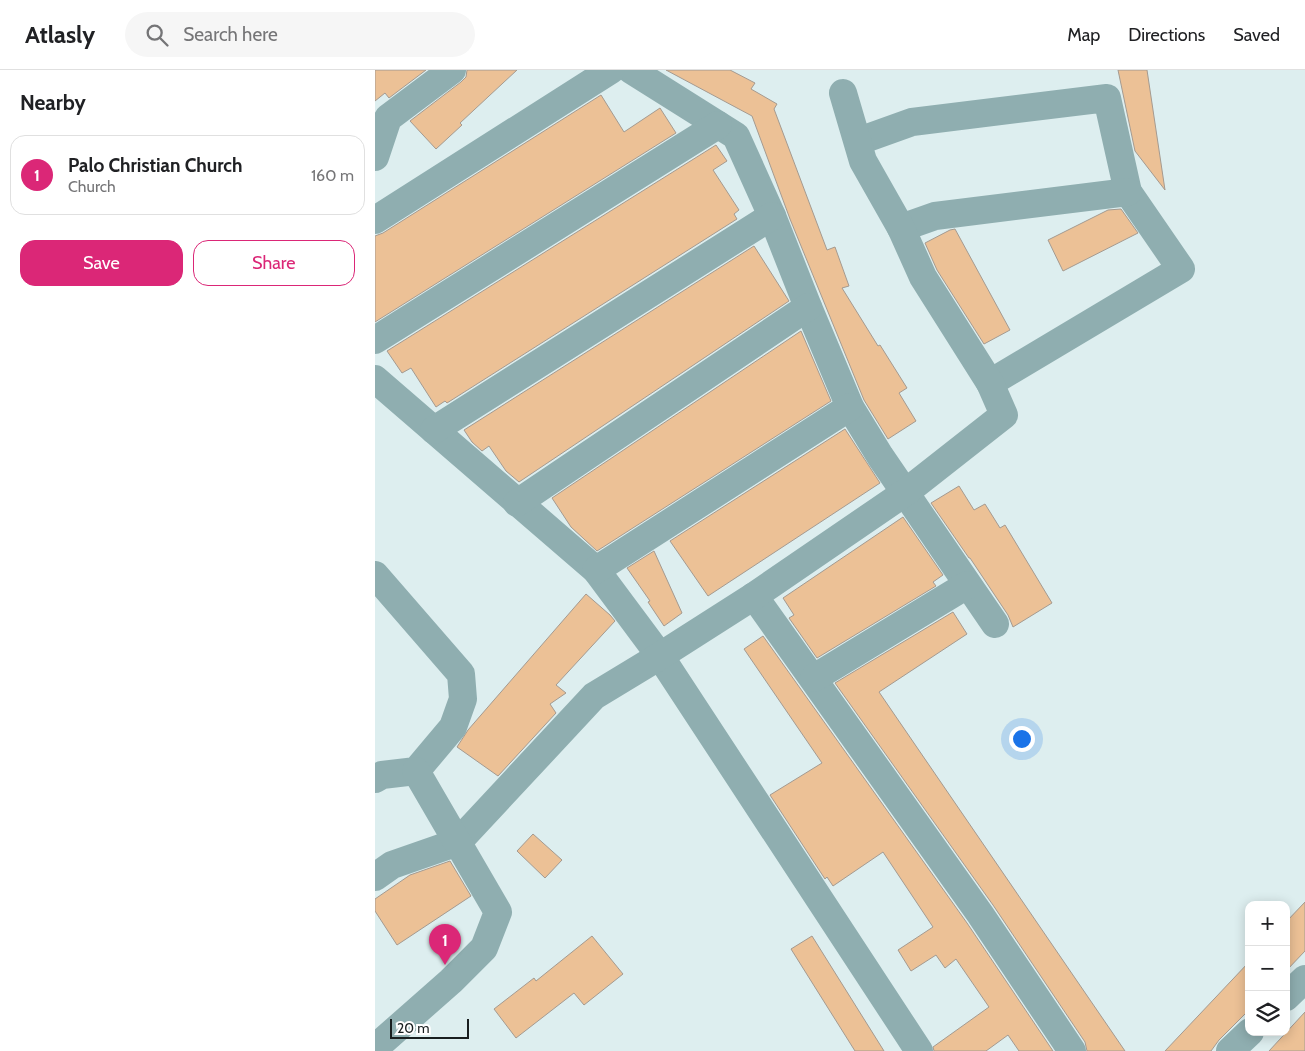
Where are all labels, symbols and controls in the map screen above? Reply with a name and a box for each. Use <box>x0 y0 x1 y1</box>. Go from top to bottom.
search box <box>125 12 475 57</box>
text: Atlasly <box>25 20 95 49</box>
icon: search <box>143 21 171 49</box>
text: Search here <box>183 23 278 46</box>
text: Map <box>1067 24 1100 46</box>
text: Directions <box>1128 24 1205 46</box>
text: Saved <box>1233 24 1280 46</box>
text: Nearby <box>20 90 86 115</box>
text: Palo Christian Church <box>68 154 242 177</box>
text: 1 <box>34 166 40 185</box>
text: 160 m <box>311 166 354 185</box>
text: Church <box>68 177 116 196</box>
button: Save <box>20 240 183 286</box>
button: Share <box>193 240 355 286</box>
your location <box>1009 726 1035 752</box>
map controls <box>1245 901 1290 1036</box>
button: + <box>1245 901 1290 946</box>
pin: 1 <box>429 924 461 965</box>
button: − <box>1245 946 1290 991</box>
button: layers <box>1245 991 1290 1036</box>
scale bar <box>390 1016 469 1039</box>
text: 20 m <box>397 1019 430 1037</box>

